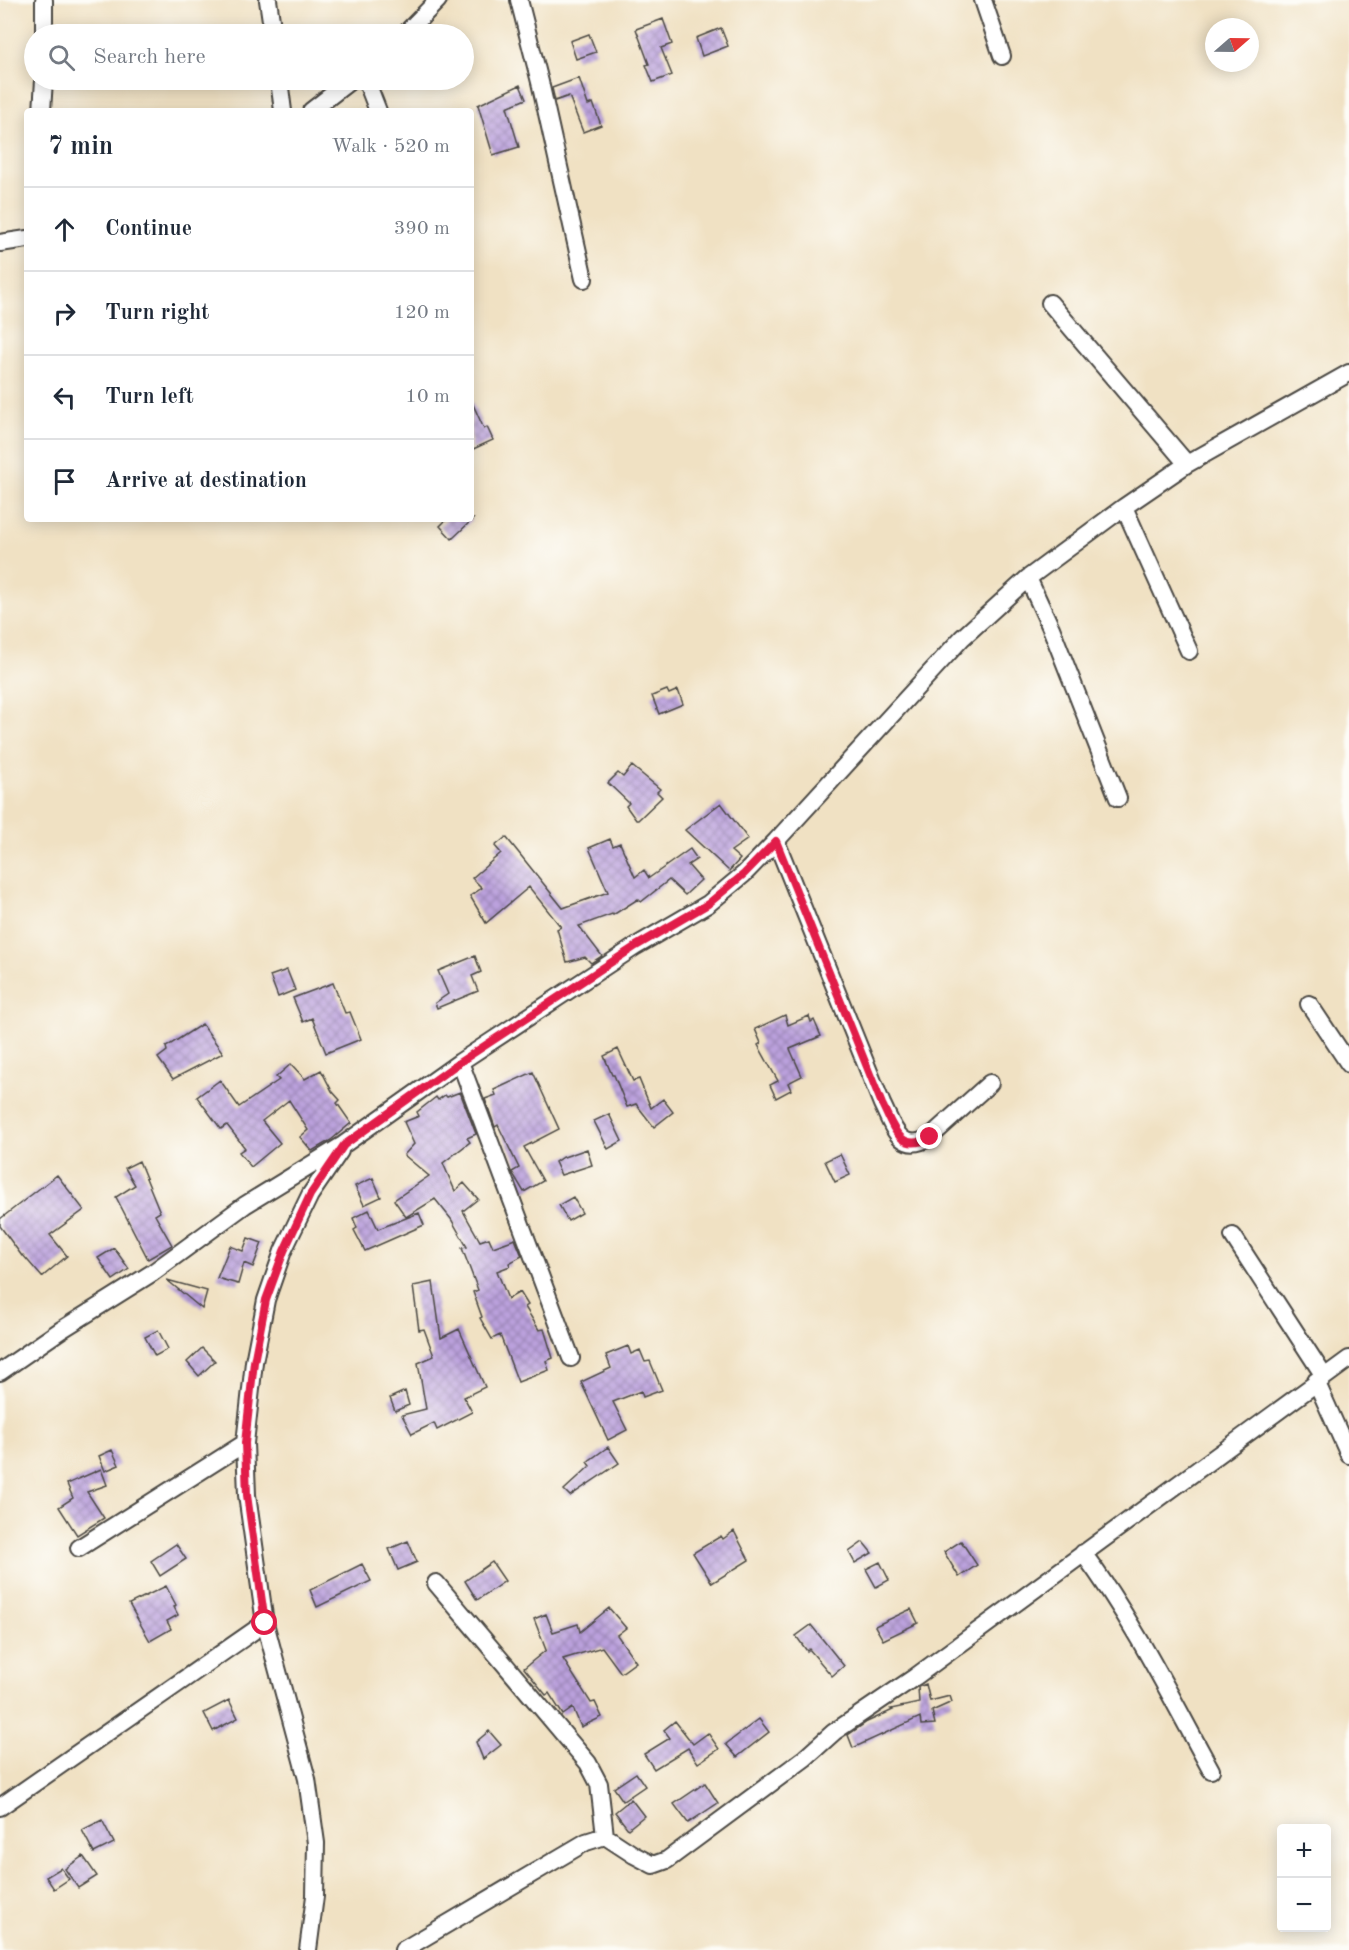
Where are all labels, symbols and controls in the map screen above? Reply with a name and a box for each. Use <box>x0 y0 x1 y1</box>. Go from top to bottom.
north arrow <box>1205 18 1259 72</box>
search box <box>24 24 474 90</box>
icon: search <box>45 41 78 74</box>
text: Search here <box>93 46 206 68</box>
text: 7 min <box>48 134 113 160</box>
text: Walk · 520 m <box>331 137 450 157</box>
icon: ahead <box>48 213 81 246</box>
text: Continue <box>105 218 192 240</box>
text: 390 m <box>394 219 450 239</box>
icon: right <box>48 297 81 330</box>
text: Turn right <box>105 302 209 324</box>
text: 120 m <box>394 303 450 323</box>
icon: left <box>48 381 81 414</box>
text: Turn left <box>105 386 194 408</box>
text: 10 m <box>405 387 450 407</box>
icon: arrive <box>48 465 81 498</box>
text: Arrive at destination <box>105 470 307 492</box>
route end <box>916 1123 942 1149</box>
route start <box>251 1609 277 1635</box>
map controls <box>1277 1824 1331 1932</box>
button: + <box>1277 1824 1331 1878</box>
button: − <box>1277 1878 1331 1932</box>

